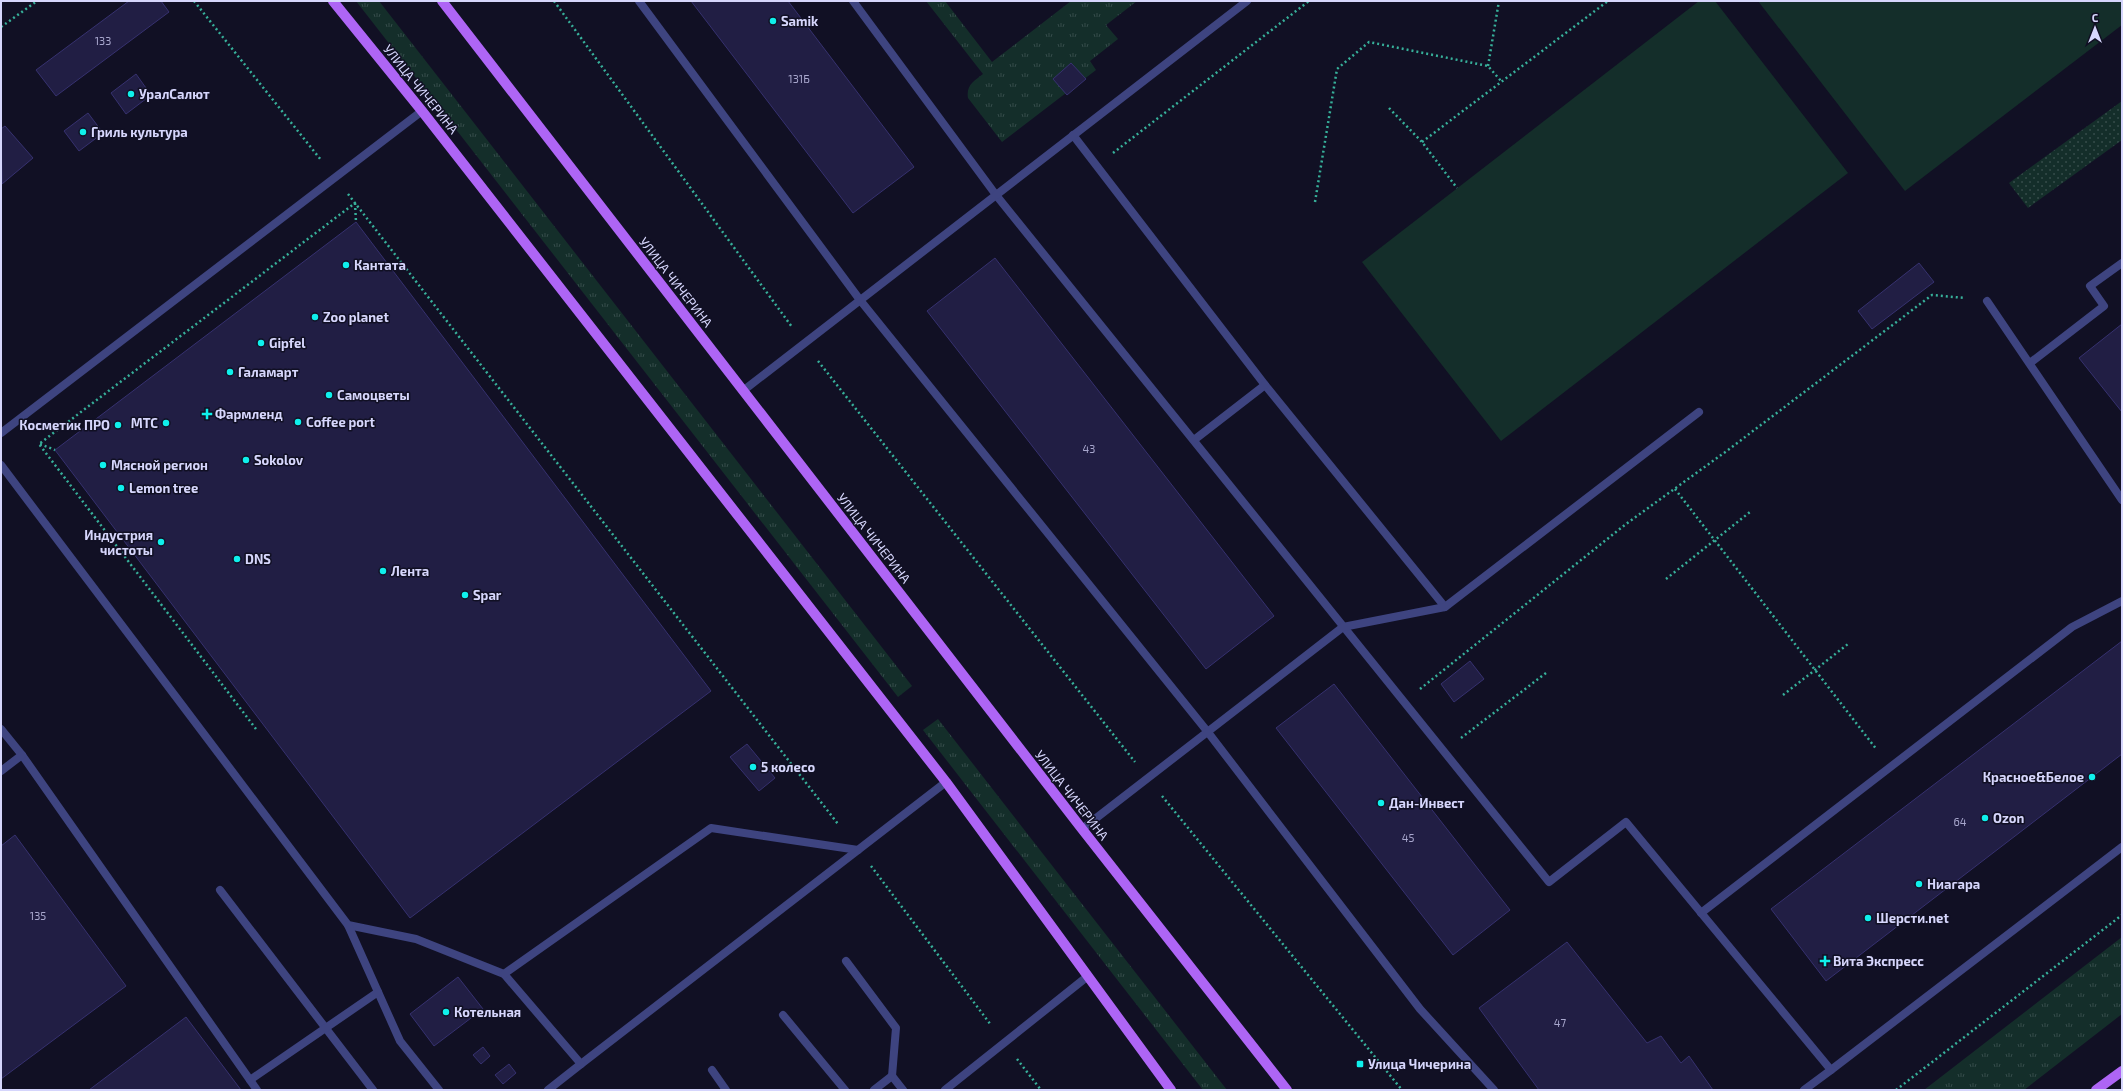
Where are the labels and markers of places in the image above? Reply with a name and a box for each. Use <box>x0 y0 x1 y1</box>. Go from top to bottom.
place label: Samik <box>781 13 819 29</box>
marker: Samik <box>768 16 778 26</box>
place label: УралСалют <box>139 86 210 102</box>
marker: УралСалют <box>126 89 136 99</box>
place label: Гриль культура <box>91 124 188 140</box>
marker: Гриль культура <box>78 127 88 137</box>
place label: Кантата <box>354 257 406 273</box>
marker: Кантата <box>341 260 351 270</box>
place label: Zoo planet <box>323 309 389 325</box>
marker: Zoo planet <box>310 312 320 322</box>
place label: Gipfel <box>269 335 306 351</box>
marker: Gipfel <box>256 338 266 348</box>
place label: Галамарт <box>238 364 299 380</box>
marker: Галамарт <box>225 367 235 377</box>
place label: Самоцветы <box>337 387 410 403</box>
marker: Самоцветы <box>324 390 334 400</box>
place label: Фармленд <box>215 406 283 422</box>
marker: Фармленд <box>202 409 212 419</box>
place label: Coffee port <box>306 414 376 430</box>
place label: МТС <box>131 415 158 431</box>
place label: Косметик ПРО <box>19 417 110 433</box>
marker: Coffee port <box>293 417 303 427</box>
marker: МТС <box>161 418 171 428</box>
marker: Косметик ПРО <box>113 420 123 430</box>
place label: Sokolov <box>254 452 304 468</box>
marker: Sokolov <box>241 455 251 465</box>
place label: Мясной регион <box>111 457 208 473</box>
marker: Мясной регион <box>98 460 108 470</box>
place label: Lemon tree <box>129 480 198 496</box>
marker: Lemon tree <box>116 483 126 493</box>
place label: Индустрия чистоты <box>84 527 153 558</box>
marker: Индустрия чистоты <box>156 537 166 547</box>
place label: DNS <box>245 551 271 567</box>
marker: DNS <box>232 554 242 564</box>
place label: Лента <box>391 563 429 579</box>
marker: Лента <box>378 566 388 576</box>
place label: Spar <box>473 587 502 603</box>
marker: Spar <box>460 590 470 600</box>
place label: 5 колесо <box>761 759 815 775</box>
marker: 5 колесо <box>748 762 758 772</box>
place label: Красное&Белое <box>1983 769 2084 785</box>
marker: Красное&Белое <box>2087 772 2097 782</box>
place label: Дан-Инвест <box>1389 795 1465 811</box>
marker: Дан-Инвест <box>1376 798 1386 808</box>
place label: Ozon <box>1993 810 2024 826</box>
marker: Ozon <box>1980 813 1990 823</box>
place label: Ниагара <box>1927 876 1980 892</box>
marker: Ниагара <box>1914 879 1924 889</box>
place label: Шерсти.net <box>1876 910 1949 926</box>
marker: Шерсти.net <box>1863 913 1873 923</box>
place label: Вита Экспресс <box>1833 953 1924 969</box>
marker: Вита Экспресс <box>1820 956 1830 966</box>
place label: Котельная <box>454 1004 521 1020</box>
marker: Котельная <box>441 1007 451 1017</box>
place label: Улица Чичерина <box>1368 1056 1471 1072</box>
marker: Улица Чичерина <box>1355 1059 1365 1069</box>

